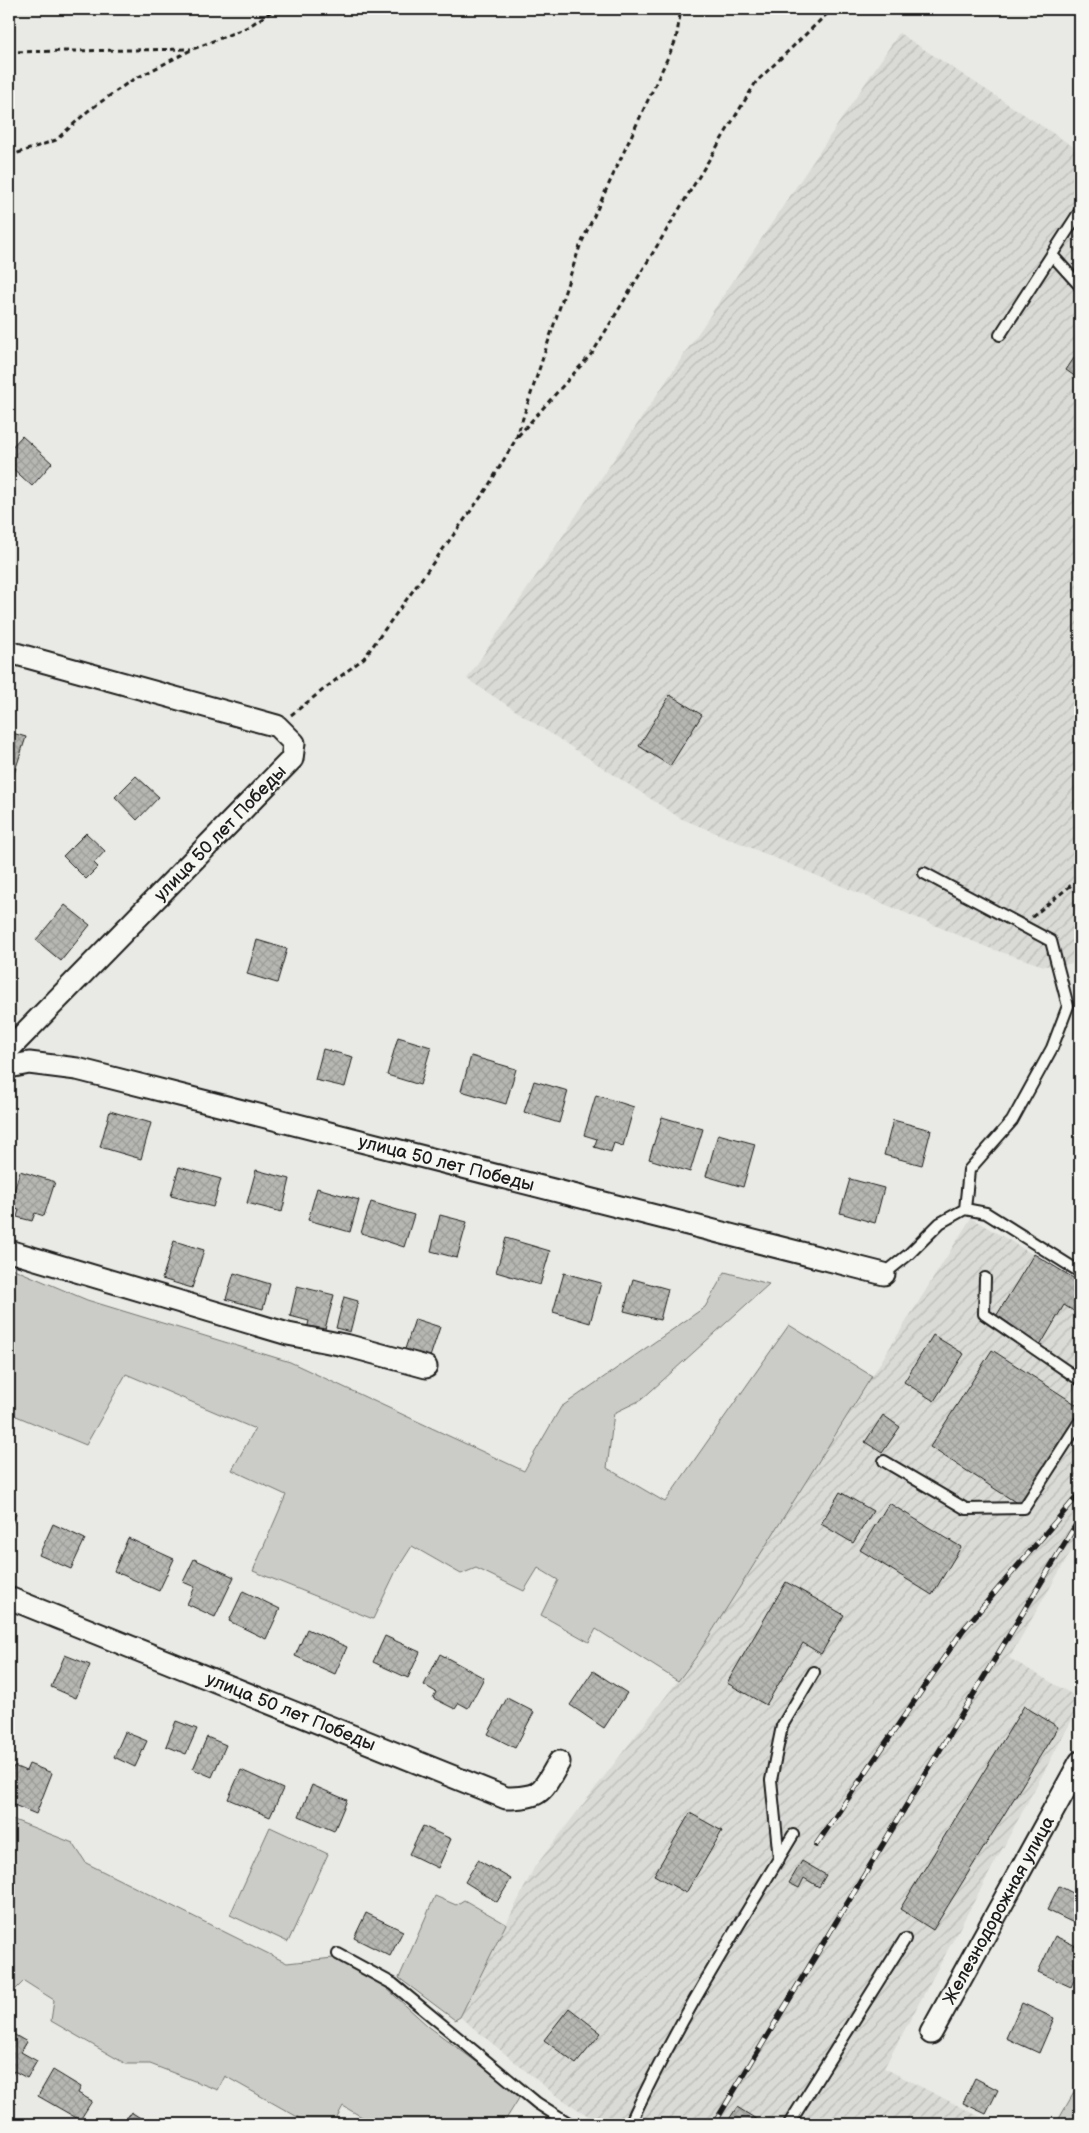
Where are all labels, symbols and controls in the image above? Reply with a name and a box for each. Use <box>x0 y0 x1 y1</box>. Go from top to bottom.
street label: улица 50 лет Победы <box>150 761 291 906</box>
street label: улица 50 лет Победы <box>356 1131 537 1196</box>
street label: улица 50 лет Победы <box>203 1668 379 1755</box>
street label: Железнодорожная улица <box>939 1812 1059 2008</box>

